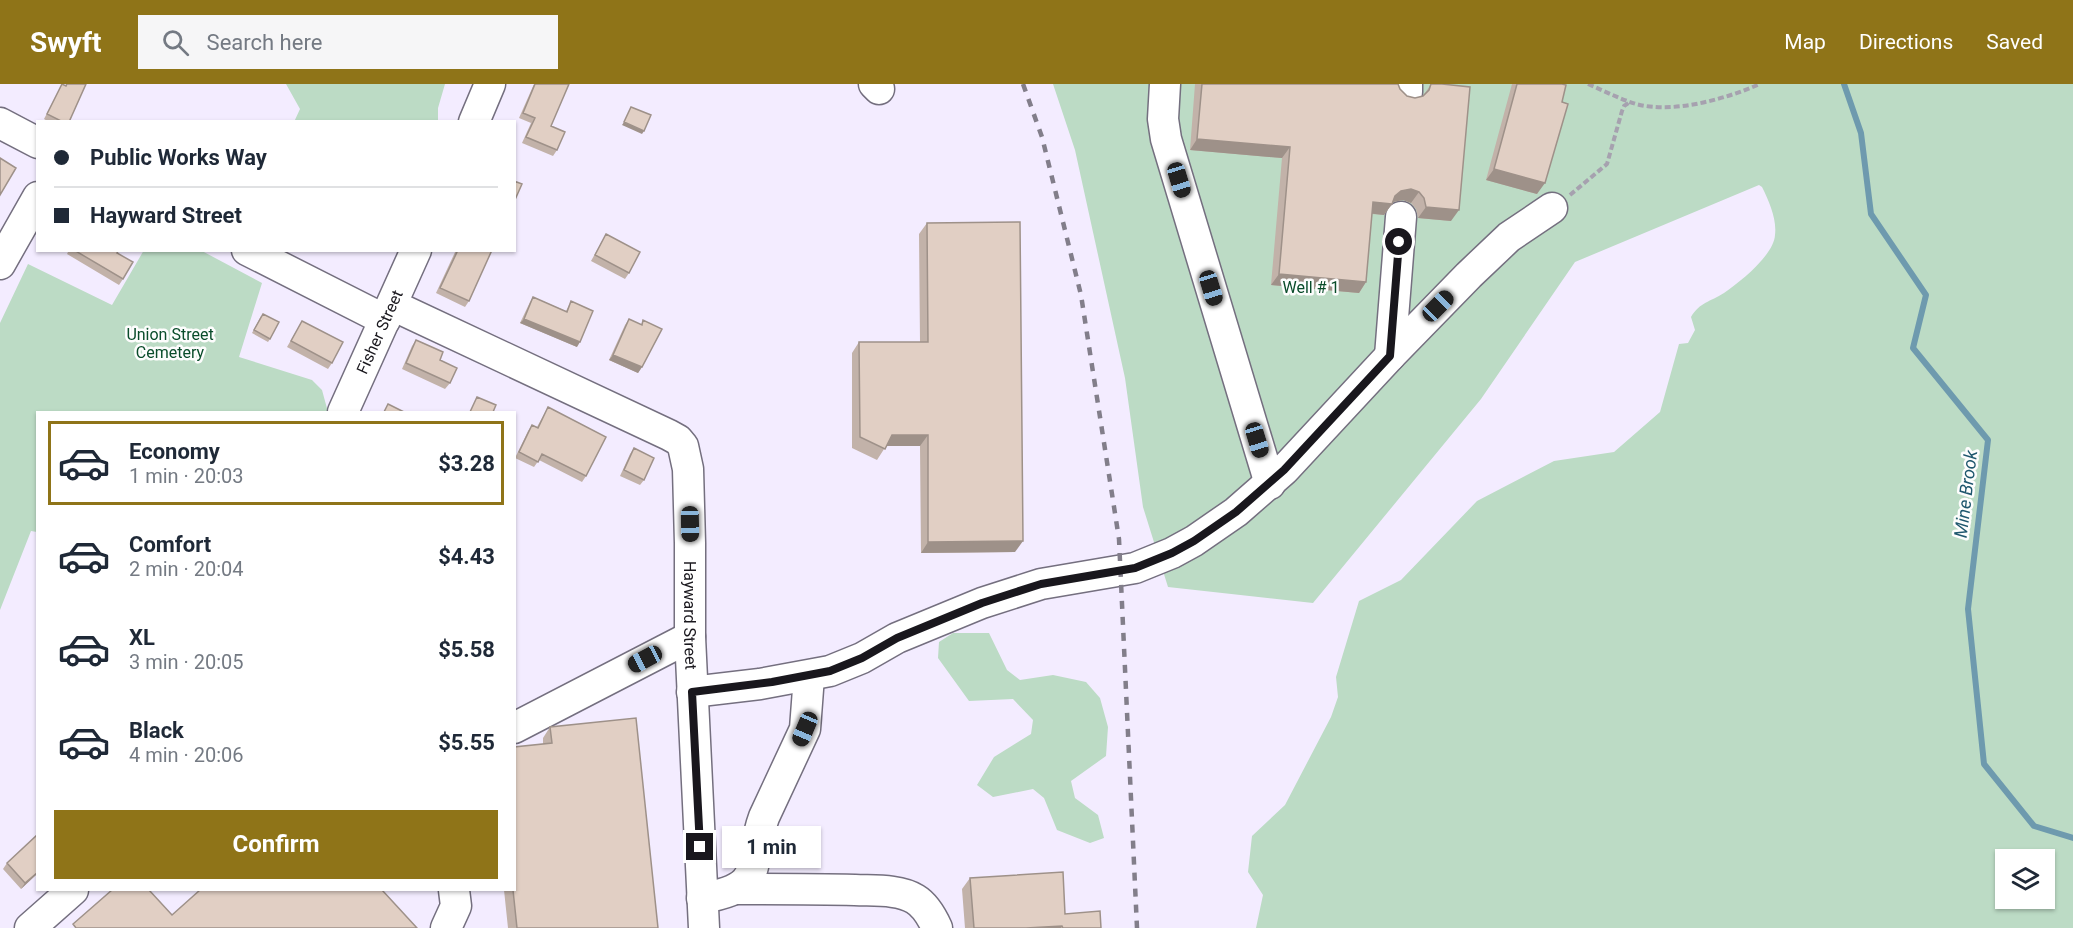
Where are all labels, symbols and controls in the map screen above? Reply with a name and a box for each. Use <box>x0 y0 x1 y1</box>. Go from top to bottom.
search box <box>138 15 558 69</box>
text: Swyft <box>30 26 102 59</box>
icon: search <box>159 26 192 59</box>
text: Search here <box>207 30 322 55</box>
text: Map <box>1784 30 1826 54</box>
text: Directions <box>1859 30 1953 54</box>
text: Saved <box>1986 30 2043 54</box>
text: Public Works Way <box>90 145 267 170</box>
car <box>1165 160 1193 200</box>
text: Hayward Street <box>90 203 242 228</box>
route start <box>1385 228 1412 255</box>
car <box>1197 268 1225 308</box>
park label: Well # 1 <box>1283 278 1340 297</box>
street label: Fisher Street <box>352 287 407 377</box>
car <box>1419 287 1457 325</box>
park label: Union Street Cemetery <box>126 325 214 362</box>
car <box>1243 420 1271 460</box>
icon: car <box>57 436 111 490</box>
text: Economy <box>129 439 220 464</box>
water label: Mine Brook <box>1950 448 1981 539</box>
text: $3.28 <box>438 451 495 476</box>
text: 1 min · 20:03 <box>129 464 244 488</box>
car <box>681 506 699 542</box>
icon: car <box>57 529 111 583</box>
text: Comfort <box>129 532 211 557</box>
text: $4.43 <box>438 544 495 569</box>
text: 2 min · 20:04 <box>129 557 244 581</box>
street label: Hayward Street <box>680 561 701 670</box>
icon: car <box>57 622 111 676</box>
text: XL <box>129 625 155 650</box>
text: $5.58 <box>438 637 495 662</box>
car <box>625 643 665 675</box>
text: 3 min · 20:05 <box>129 650 244 674</box>
car <box>790 709 820 749</box>
icon: car <box>57 715 111 769</box>
text: Black <box>129 718 184 743</box>
text: $5.55 <box>438 730 495 755</box>
text: 4 min · 20:06 <box>129 743 244 767</box>
button: Confirm <box>54 810 498 879</box>
callout: 1 min <box>721 826 820 868</box>
route end <box>686 833 713 860</box>
text: 1 min <box>746 835 797 859</box>
map controls <box>1995 849 2055 909</box>
button: layers <box>1995 849 2055 909</box>

